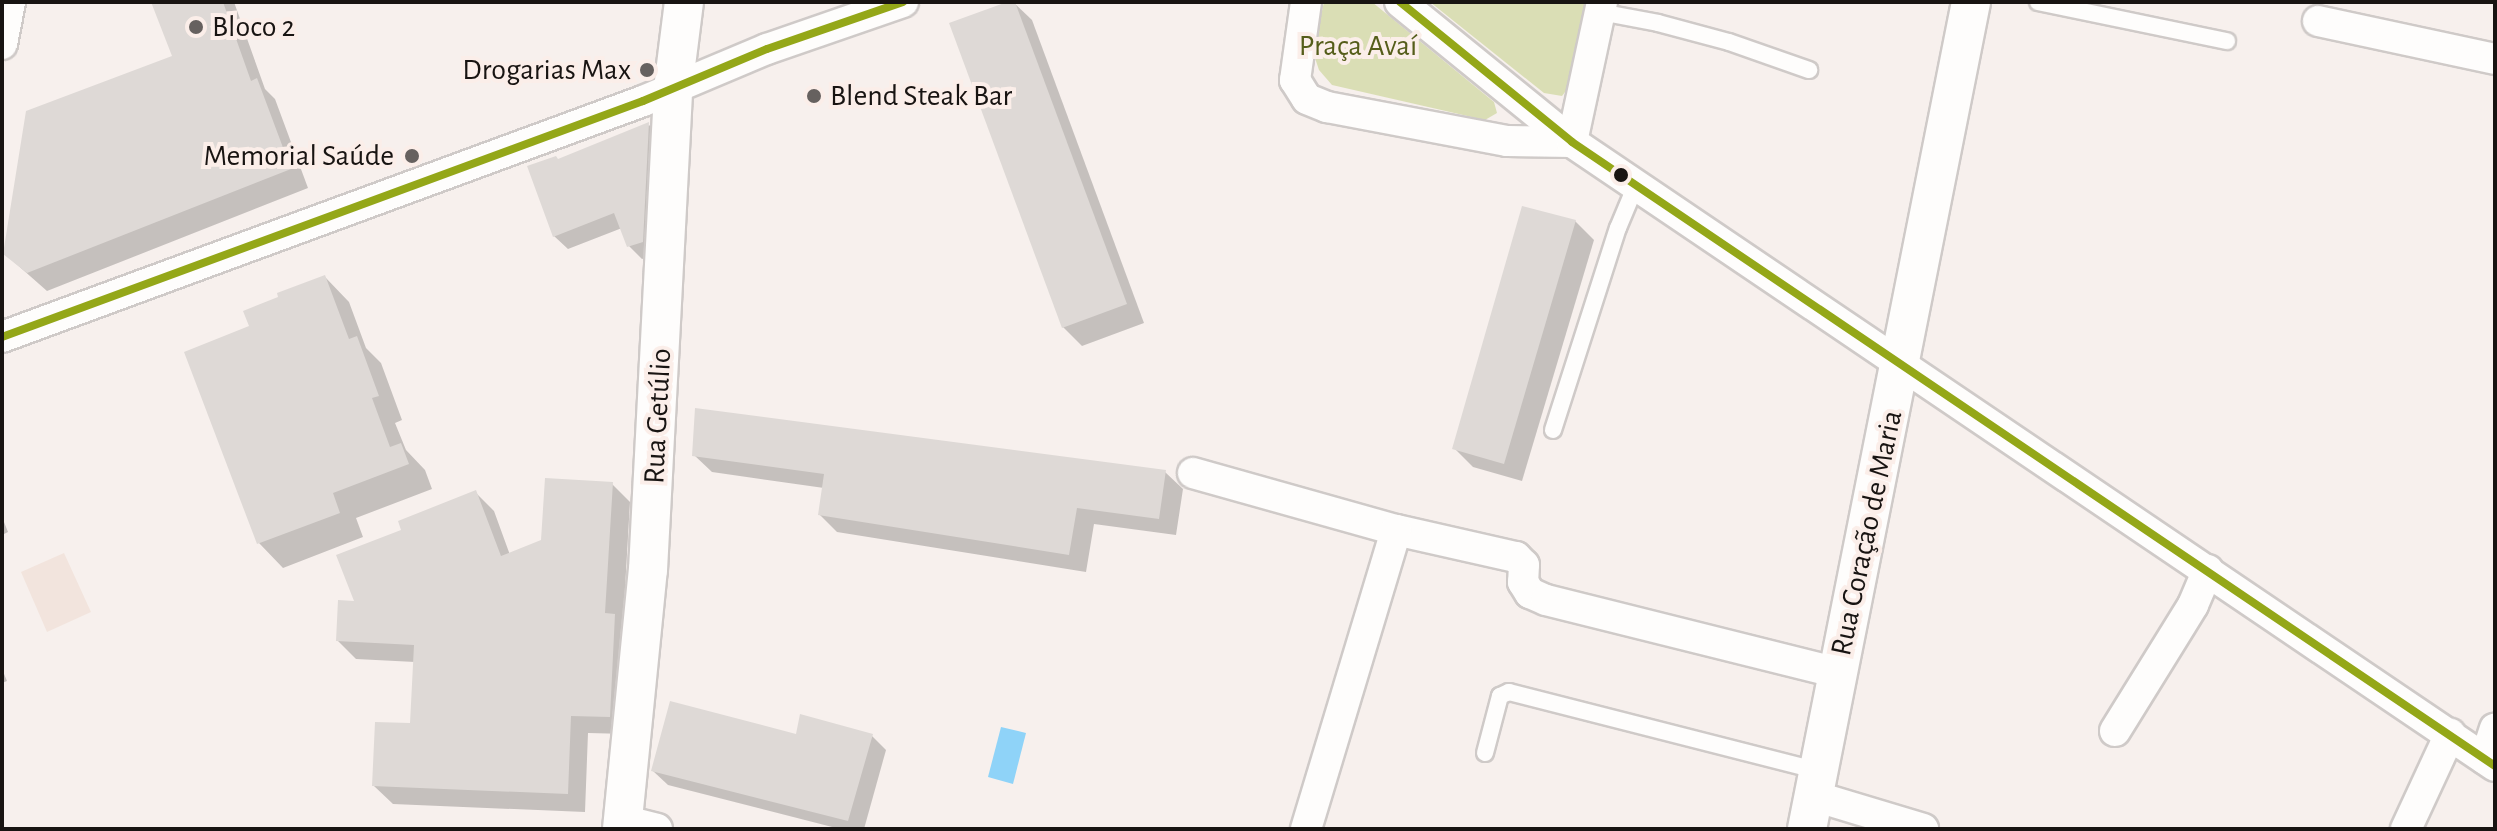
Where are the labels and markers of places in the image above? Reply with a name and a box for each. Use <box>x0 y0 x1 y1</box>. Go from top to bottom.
place label: Bloco 2 <box>212 9 295 45</box>
marker: Bloco 2 <box>187 18 205 36</box>
place label: Drogarias Max <box>462 52 631 88</box>
marker: Drogarias Max <box>638 61 656 79</box>
place label: Blend Steak Bar <box>830 78 1012 114</box>
marker: Blend Steak Bar <box>805 87 823 105</box>
place label: Memorial Saúde <box>203 138 394 174</box>
marker: Memorial Saúde <box>401 145 423 167</box>
unlabelled marker <box>1613 167 1629 183</box>

